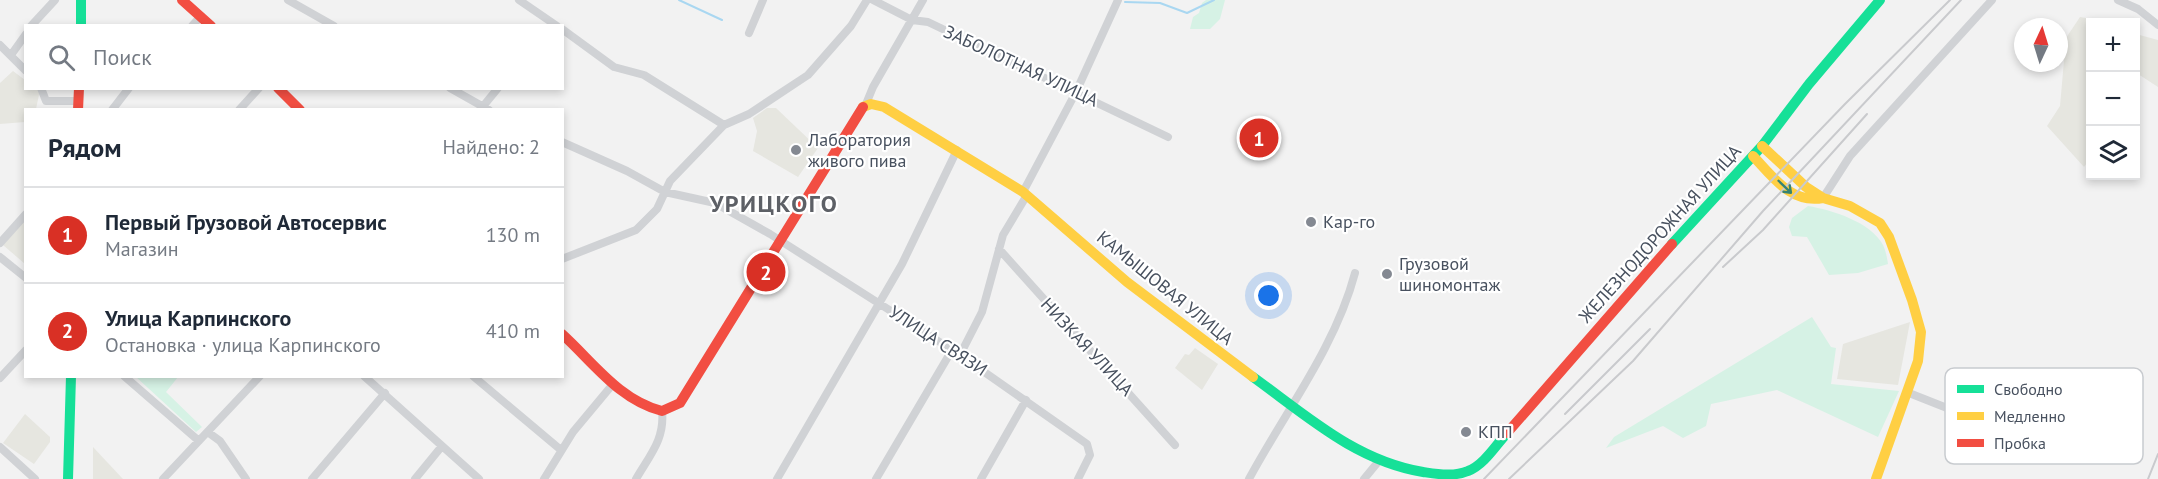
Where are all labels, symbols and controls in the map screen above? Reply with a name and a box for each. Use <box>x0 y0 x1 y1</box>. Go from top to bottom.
north arrow <box>2014 18 2068 72</box>
map controls <box>2086 18 2140 180</box>
button: + <box>2086 18 2140 72</box>
street label: ЗАБОЛОТНАЯ УЛИЦА <box>940 20 1103 112</box>
search box <box>24 24 564 90</box>
icon: search <box>45 41 78 74</box>
text: Поиск <box>93 43 152 71</box>
button: − <box>2086 72 2140 126</box>
pin: 1 <box>1240 116 1278 160</box>
button: layers <box>2086 126 2140 180</box>
place label: Лаборатория живого пива <box>807 128 911 172</box>
text: Рядом <box>48 131 122 164</box>
text: Найдено: 2 <box>443 134 540 160</box>
street label: ЖЕЛЕЗНОДОРОЖНАЯ УЛИЦА <box>1573 140 1746 328</box>
marker: Лаборатория живого пива <box>789 143 803 157</box>
one-way arrow <box>1777 180 1792 194</box>
district label: УРИЦКОГО <box>709 188 838 219</box>
text: Первый Грузовой Автосервис <box>105 208 387 236</box>
place label: Кар-го <box>1323 210 1375 233</box>
marker: Кар-го <box>1304 215 1318 229</box>
text: 1 <box>62 222 73 248</box>
text: 130 m <box>486 222 540 248</box>
street label: КАМЫШОВАЯ УЛИЦА <box>1092 225 1239 350</box>
text: Магазин <box>105 236 179 262</box>
pin: 2 <box>746 250 786 294</box>
place label: Грузовой шиномонтаж <box>1399 252 1501 296</box>
marker: Грузовой шиномонтаж <box>1380 267 1394 281</box>
your location <box>1254 281 1283 310</box>
street label: НИЗКАЯ УЛИЦА <box>1036 293 1139 401</box>
street label: УЛИЦА СВЯЗИ <box>885 300 992 381</box>
text: Улица Карпинского <box>105 304 291 332</box>
text: 2 <box>62 318 73 344</box>
text: 410 m <box>486 318 540 344</box>
text: Остановка · улица Карпинского <box>105 332 381 358</box>
legend <box>1945 368 2143 464</box>
text: Свободно <box>1994 379 2063 399</box>
text: Медленно <box>1994 406 2066 426</box>
place label: КПП <box>1478 420 1513 443</box>
marker: КПП <box>1459 425 1473 439</box>
text: Пробка <box>1994 433 2046 453</box>

